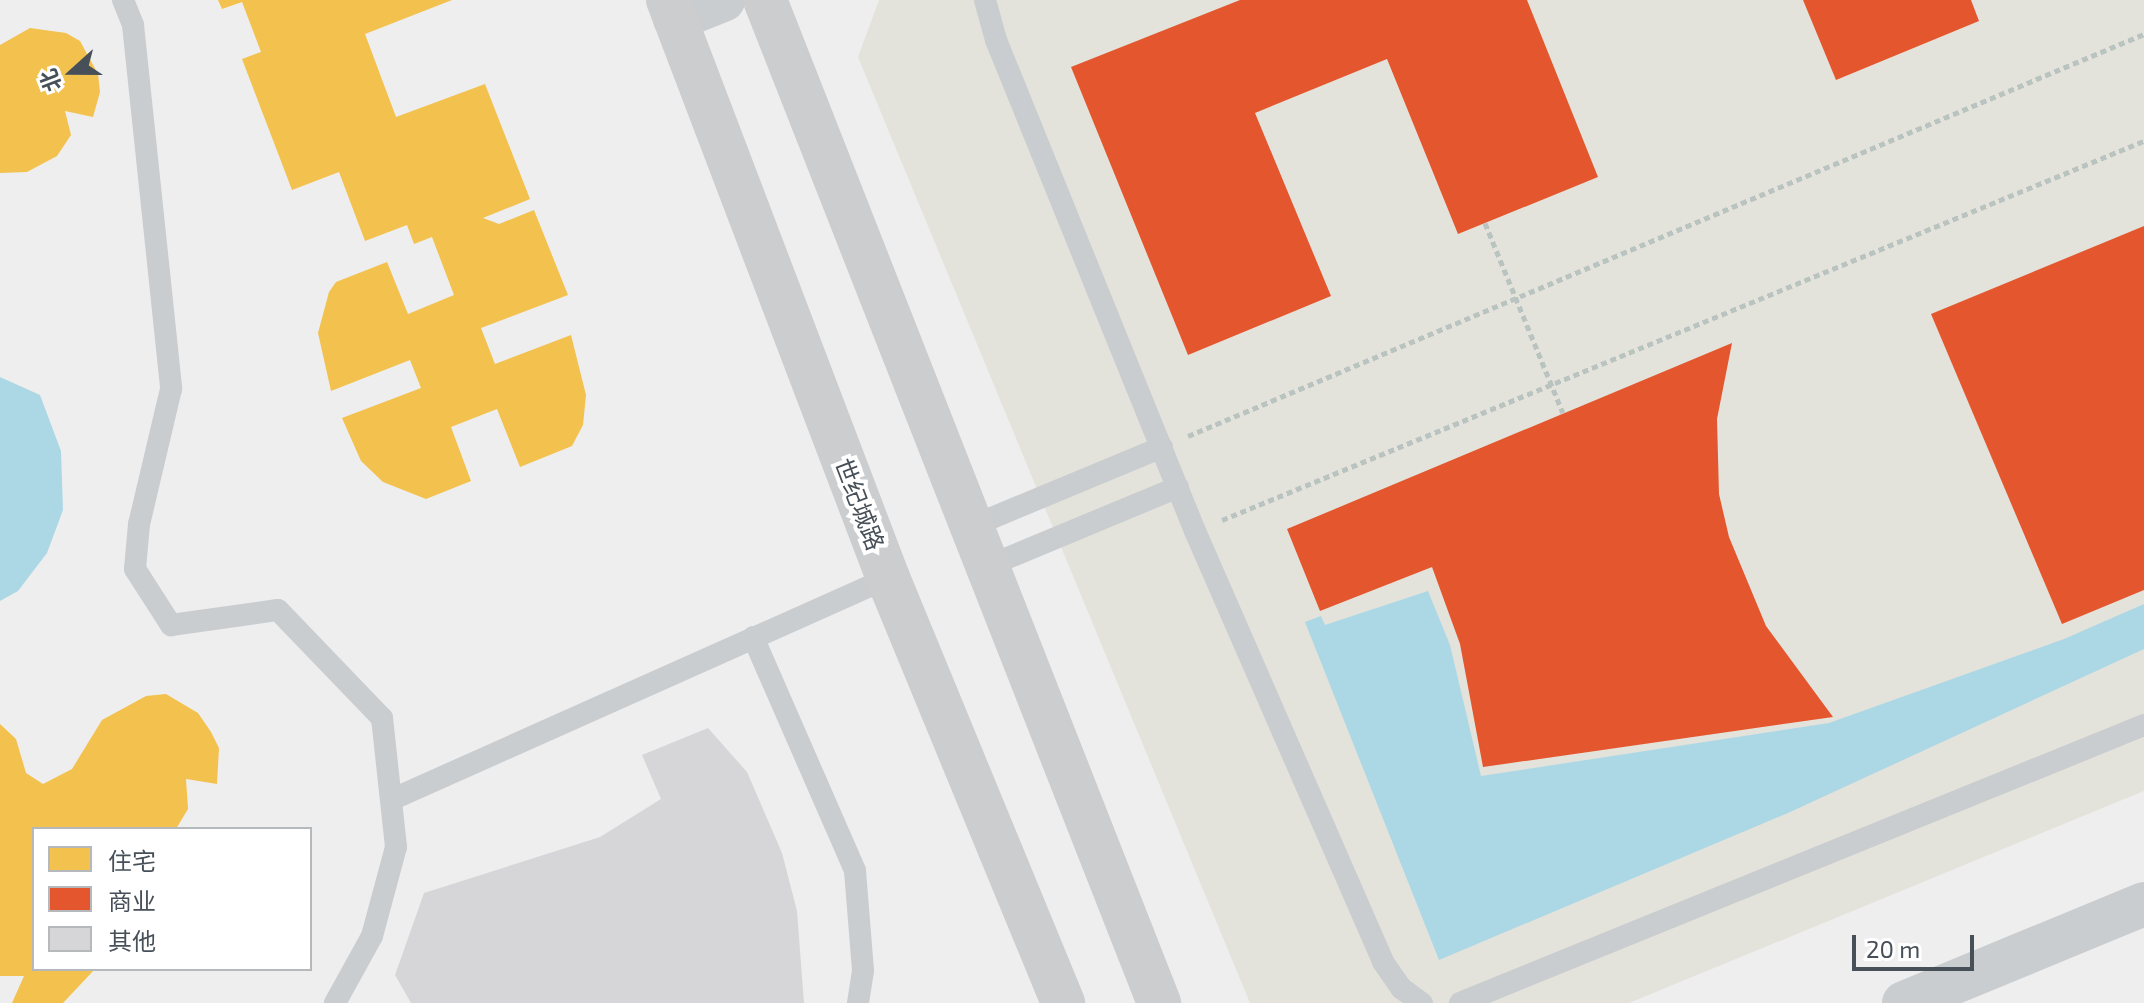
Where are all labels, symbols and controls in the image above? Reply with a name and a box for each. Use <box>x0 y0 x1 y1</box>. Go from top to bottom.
north arrow <box>32 32 112 112</box>
text: 北 <box>34 66 66 96</box>
street label: 世纪城路 <box>829 454 891 554</box>
legend <box>32 827 312 971</box>
text: 住宅 <box>108 846 156 875</box>
text: 商业 <box>108 886 156 915</box>
scale bar <box>1856 919 1978 969</box>
text: 其他 <box>108 926 156 955</box>
text: 20 m <box>1866 934 1920 963</box>

